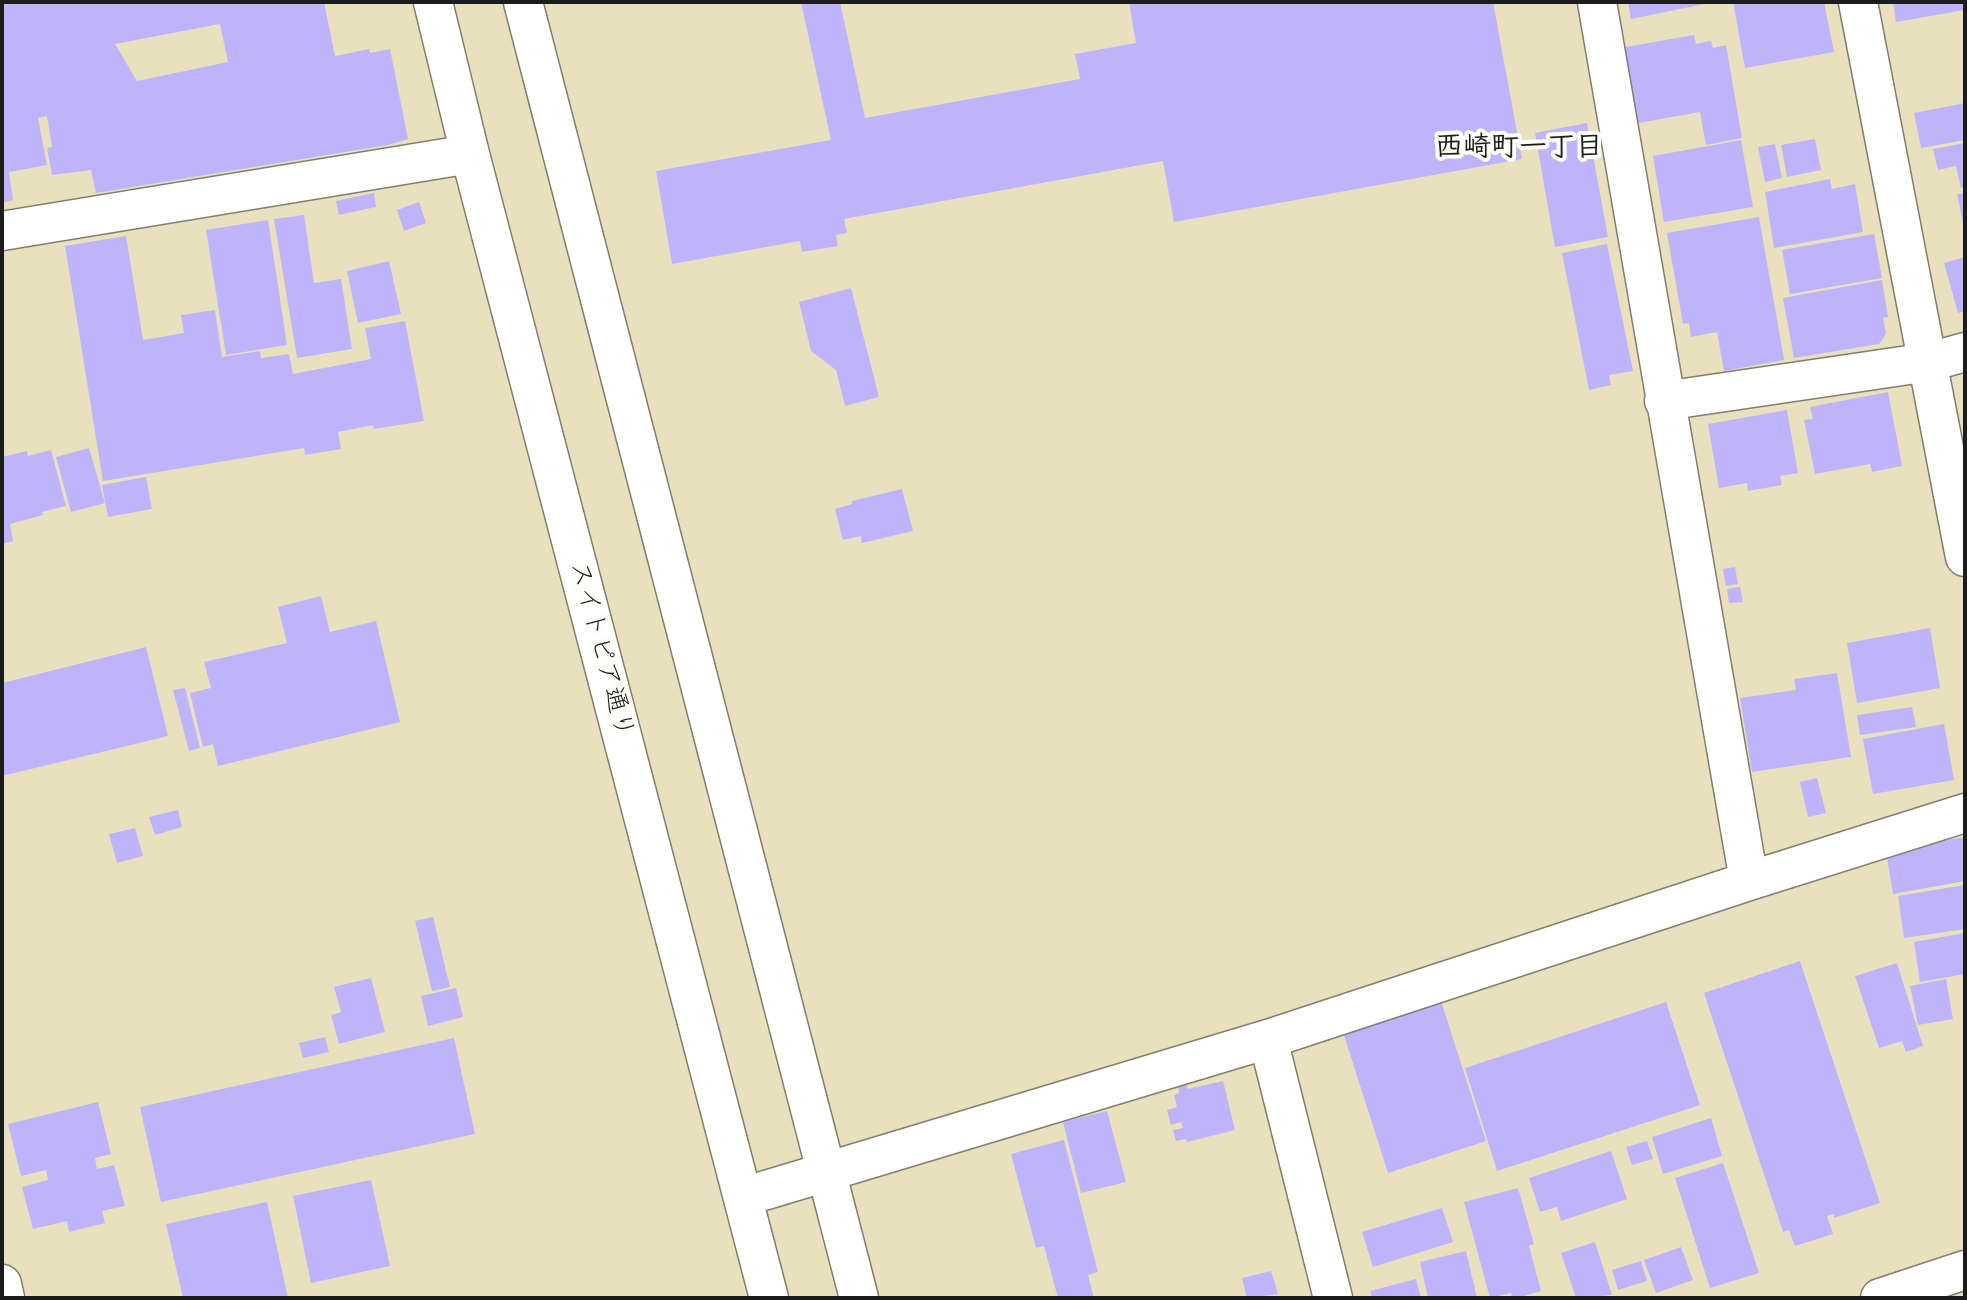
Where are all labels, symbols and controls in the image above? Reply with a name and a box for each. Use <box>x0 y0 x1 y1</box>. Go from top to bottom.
district label: 西崎町一丁目 <box>1435 132 1603 166</box>
street label: スイトピア通り <box>561 558 639 742</box>

